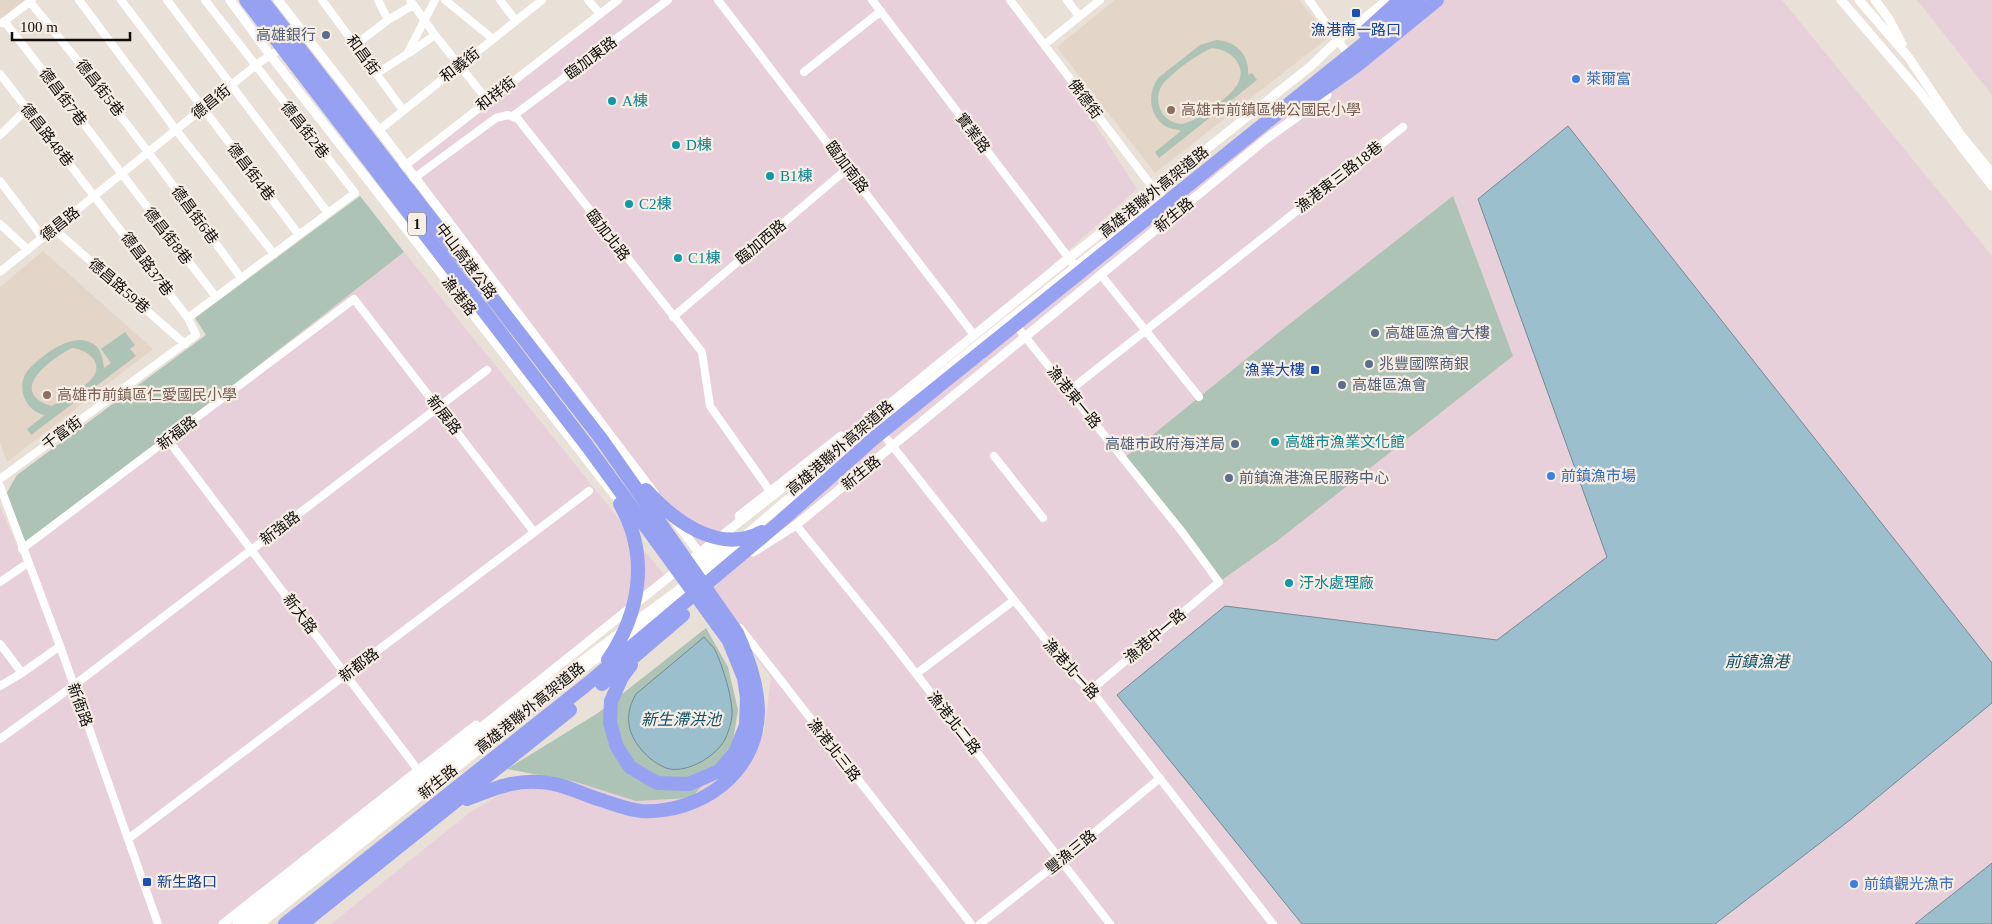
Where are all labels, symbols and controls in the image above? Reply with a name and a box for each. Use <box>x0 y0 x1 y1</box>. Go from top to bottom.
marker: 漁港南一路口 <box>1350 7 1362 19</box>
scale bar <box>12 10 130 42</box>
text: 100 m <box>20 19 58 35</box>
place label: 漁港南一路口 <box>1311 22 1401 38</box>
place label: 高雄銀行 <box>256 27 316 43</box>
marker: 高雄銀行 <box>320 29 332 41</box>
street label: 和昌街 <box>343 32 383 78</box>
street label: 臨加東路 <box>562 34 620 82</box>
street label: 和義街 <box>437 45 483 85</box>
street label: 德昌街5巷 <box>73 56 128 120</box>
street label: 德昌街7巷 <box>36 65 91 129</box>
place label: 萊爾富 <box>1586 71 1631 87</box>
marker: 萊爾富 <box>1570 73 1582 85</box>
street label: 和祥街 <box>473 74 519 114</box>
street label: 佛德街 <box>1065 76 1106 122</box>
street label: 德昌街 <box>188 81 234 122</box>
place label: A棟 <box>622 92 648 109</box>
marker: A棟 <box>606 95 618 107</box>
street label: 德昌街2巷 <box>278 98 333 162</box>
street label: 德昌路48巷 <box>18 100 77 169</box>
place label: 高雄市前鎮區佛公國民小學 <box>1181 101 1361 118</box>
marker: 高雄市前鎮區佛公國民小學 <box>1165 104 1177 116</box>
street label: 實業路 <box>953 110 993 156</box>
place label: D棟 <box>686 136 712 153</box>
street label: 臨加南路 <box>823 138 871 196</box>
street label: 漁港東三路18巷 <box>1293 138 1385 216</box>
marker: D棟 <box>670 139 682 151</box>
street label: 德昌街4巷 <box>224 140 279 204</box>
street label: 高雄港聯外高架道路 <box>1097 143 1211 241</box>
place label: B1棟 <box>780 167 813 184</box>
marker: B1棟 <box>764 170 776 182</box>
street label: 德昌街6巷 <box>169 182 222 247</box>
place label: C2棟 <box>639 195 672 212</box>
street label: 新生路 <box>1151 195 1197 235</box>
marker: C2棟 <box>623 198 635 210</box>
street label: 德昌路 <box>37 203 83 244</box>
street label: 德昌街8巷 <box>141 204 196 268</box>
street label: 臨加北路 <box>583 206 634 264</box>
road number: 1 <box>408 212 426 235</box>
street label: 臨加西路 <box>733 217 789 267</box>
street label: 中山高速公路 <box>433 220 500 302</box>
street label: 德昌路37巷 <box>118 229 177 299</box>
place label: C1棟 <box>688 249 721 266</box>
marker: C1棟 <box>672 252 684 264</box>
street label: 德昌路59巷 <box>85 255 153 317</box>
street label: 漁港路 <box>439 273 479 319</box>
place label: 高雄區漁會大樓 <box>1385 325 1490 341</box>
marker: 高雄區漁會大樓 <box>1369 327 1381 339</box>
place label: 兆豐國際商銀 <box>1379 356 1469 372</box>
marker: 兆豐國際商銀 <box>1363 358 1375 370</box>
place label: 漁業大樓 <box>1245 362 1305 378</box>
street label: 漁港東一路 <box>1044 363 1104 431</box>
marker: 漁業大樓 <box>1309 364 1321 376</box>
place label: 高雄區漁會 <box>1352 377 1427 393</box>
marker: 高雄區漁會 <box>1336 379 1348 391</box>
place label: 高雄市前鎮區仁愛國民小學 <box>57 386 237 403</box>
marker: 高雄市前鎮區仁愛國民小學 <box>41 389 53 401</box>
street label: 新展路 <box>424 392 464 438</box>
street label: 高雄港聯外高架道路 <box>784 398 896 498</box>
street label: 千富街 <box>39 413 85 453</box>
street label: 新福路 <box>154 413 200 453</box>
place label: 高雄市漁業文化館 <box>1285 433 1405 450</box>
place label: 高雄市政府海洋局 <box>1105 436 1225 452</box>
marker: 高雄市漁業文化館 <box>1269 436 1281 448</box>
marker: 高雄市政府海洋局 <box>1229 438 1241 450</box>
street label: 新生路 <box>838 453 884 493</box>
place label: 前鎮漁市場 <box>1561 467 1636 484</box>
place label: 前鎮漁港漁民服務中心 <box>1239 469 1389 486</box>
marker: 前鎮漁市場 <box>1545 470 1557 482</box>
marker: 前鎮漁港漁民服務中心 <box>1223 472 1235 484</box>
street label: 新強路 <box>257 508 303 548</box>
place label: 汙水處理廠 <box>1299 575 1374 591</box>
marker: 汙水處理廠 <box>1283 577 1295 589</box>
street label: 新大路 <box>280 591 320 637</box>
street label: 漁港中一路 <box>1121 606 1189 666</box>
street label: 漁港北一路 <box>1040 635 1103 702</box>
street label: 新都路 <box>336 645 382 685</box>
water label: 前鎮漁港 <box>1725 653 1791 670</box>
street label: 高雄港聯外高架道路 <box>473 659 587 757</box>
street label: 新衙路 <box>65 681 95 729</box>
street label: 漁港北二路 <box>925 688 984 757</box>
water label: 新生滯洪池 <box>641 711 723 728</box>
street label: 漁港北三路 <box>805 715 864 784</box>
street label: 新生路 <box>415 762 461 802</box>
street label: 豐漁三路 <box>1043 827 1099 877</box>
place label: 新生路口 <box>157 874 217 890</box>
place label: 前鎮觀光漁市 <box>1864 875 1954 892</box>
marker: 新生路口 <box>141 876 153 888</box>
marker: 前鎮觀光漁市 <box>1848 878 1860 890</box>

